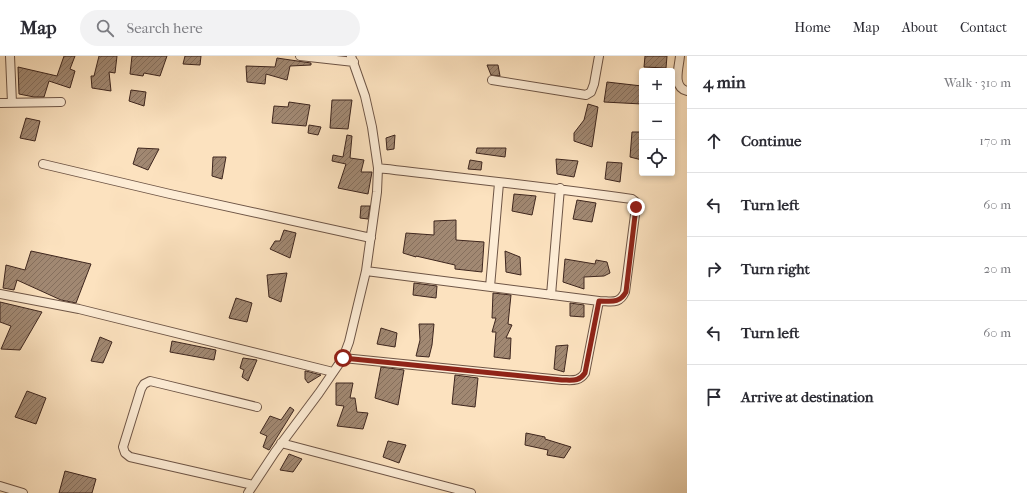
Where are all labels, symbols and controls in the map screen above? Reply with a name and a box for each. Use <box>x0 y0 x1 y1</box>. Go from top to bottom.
search box <box>80 10 360 46</box>
text: Map <box>20 17 56 39</box>
icon: search <box>94 17 116 39</box>
text: Search here <box>126 19 203 37</box>
text: Home <box>794 19 831 36</box>
text: Map <box>853 19 880 36</box>
text: About <box>902 19 938 36</box>
text: Contact <box>960 19 1007 36</box>
map controls <box>639 68 675 176</box>
button: + <box>639 68 675 104</box>
text: 4 min <box>703 72 746 92</box>
text: Walk · 310 m <box>944 75 1011 90</box>
button: − <box>639 104 675 140</box>
icon: ahead <box>703 130 725 152</box>
text: Continue <box>741 132 801 150</box>
text: 170 m <box>979 133 1011 148</box>
button: locate <box>639 140 675 176</box>
icon: left <box>703 194 725 216</box>
text: Turn left <box>741 196 799 214</box>
text: 60 m <box>983 197 1011 212</box>
route end <box>627 198 645 216</box>
icon: right <box>703 258 725 280</box>
text: Turn right <box>741 260 810 278</box>
text: 20 m <box>984 261 1011 276</box>
icon: left <box>703 322 725 344</box>
text: Turn left <box>741 324 799 342</box>
text: 60 m <box>983 325 1011 340</box>
route start <box>334 349 352 367</box>
icon: arrive <box>703 386 725 408</box>
text: Arrive at destination <box>741 388 873 406</box>

